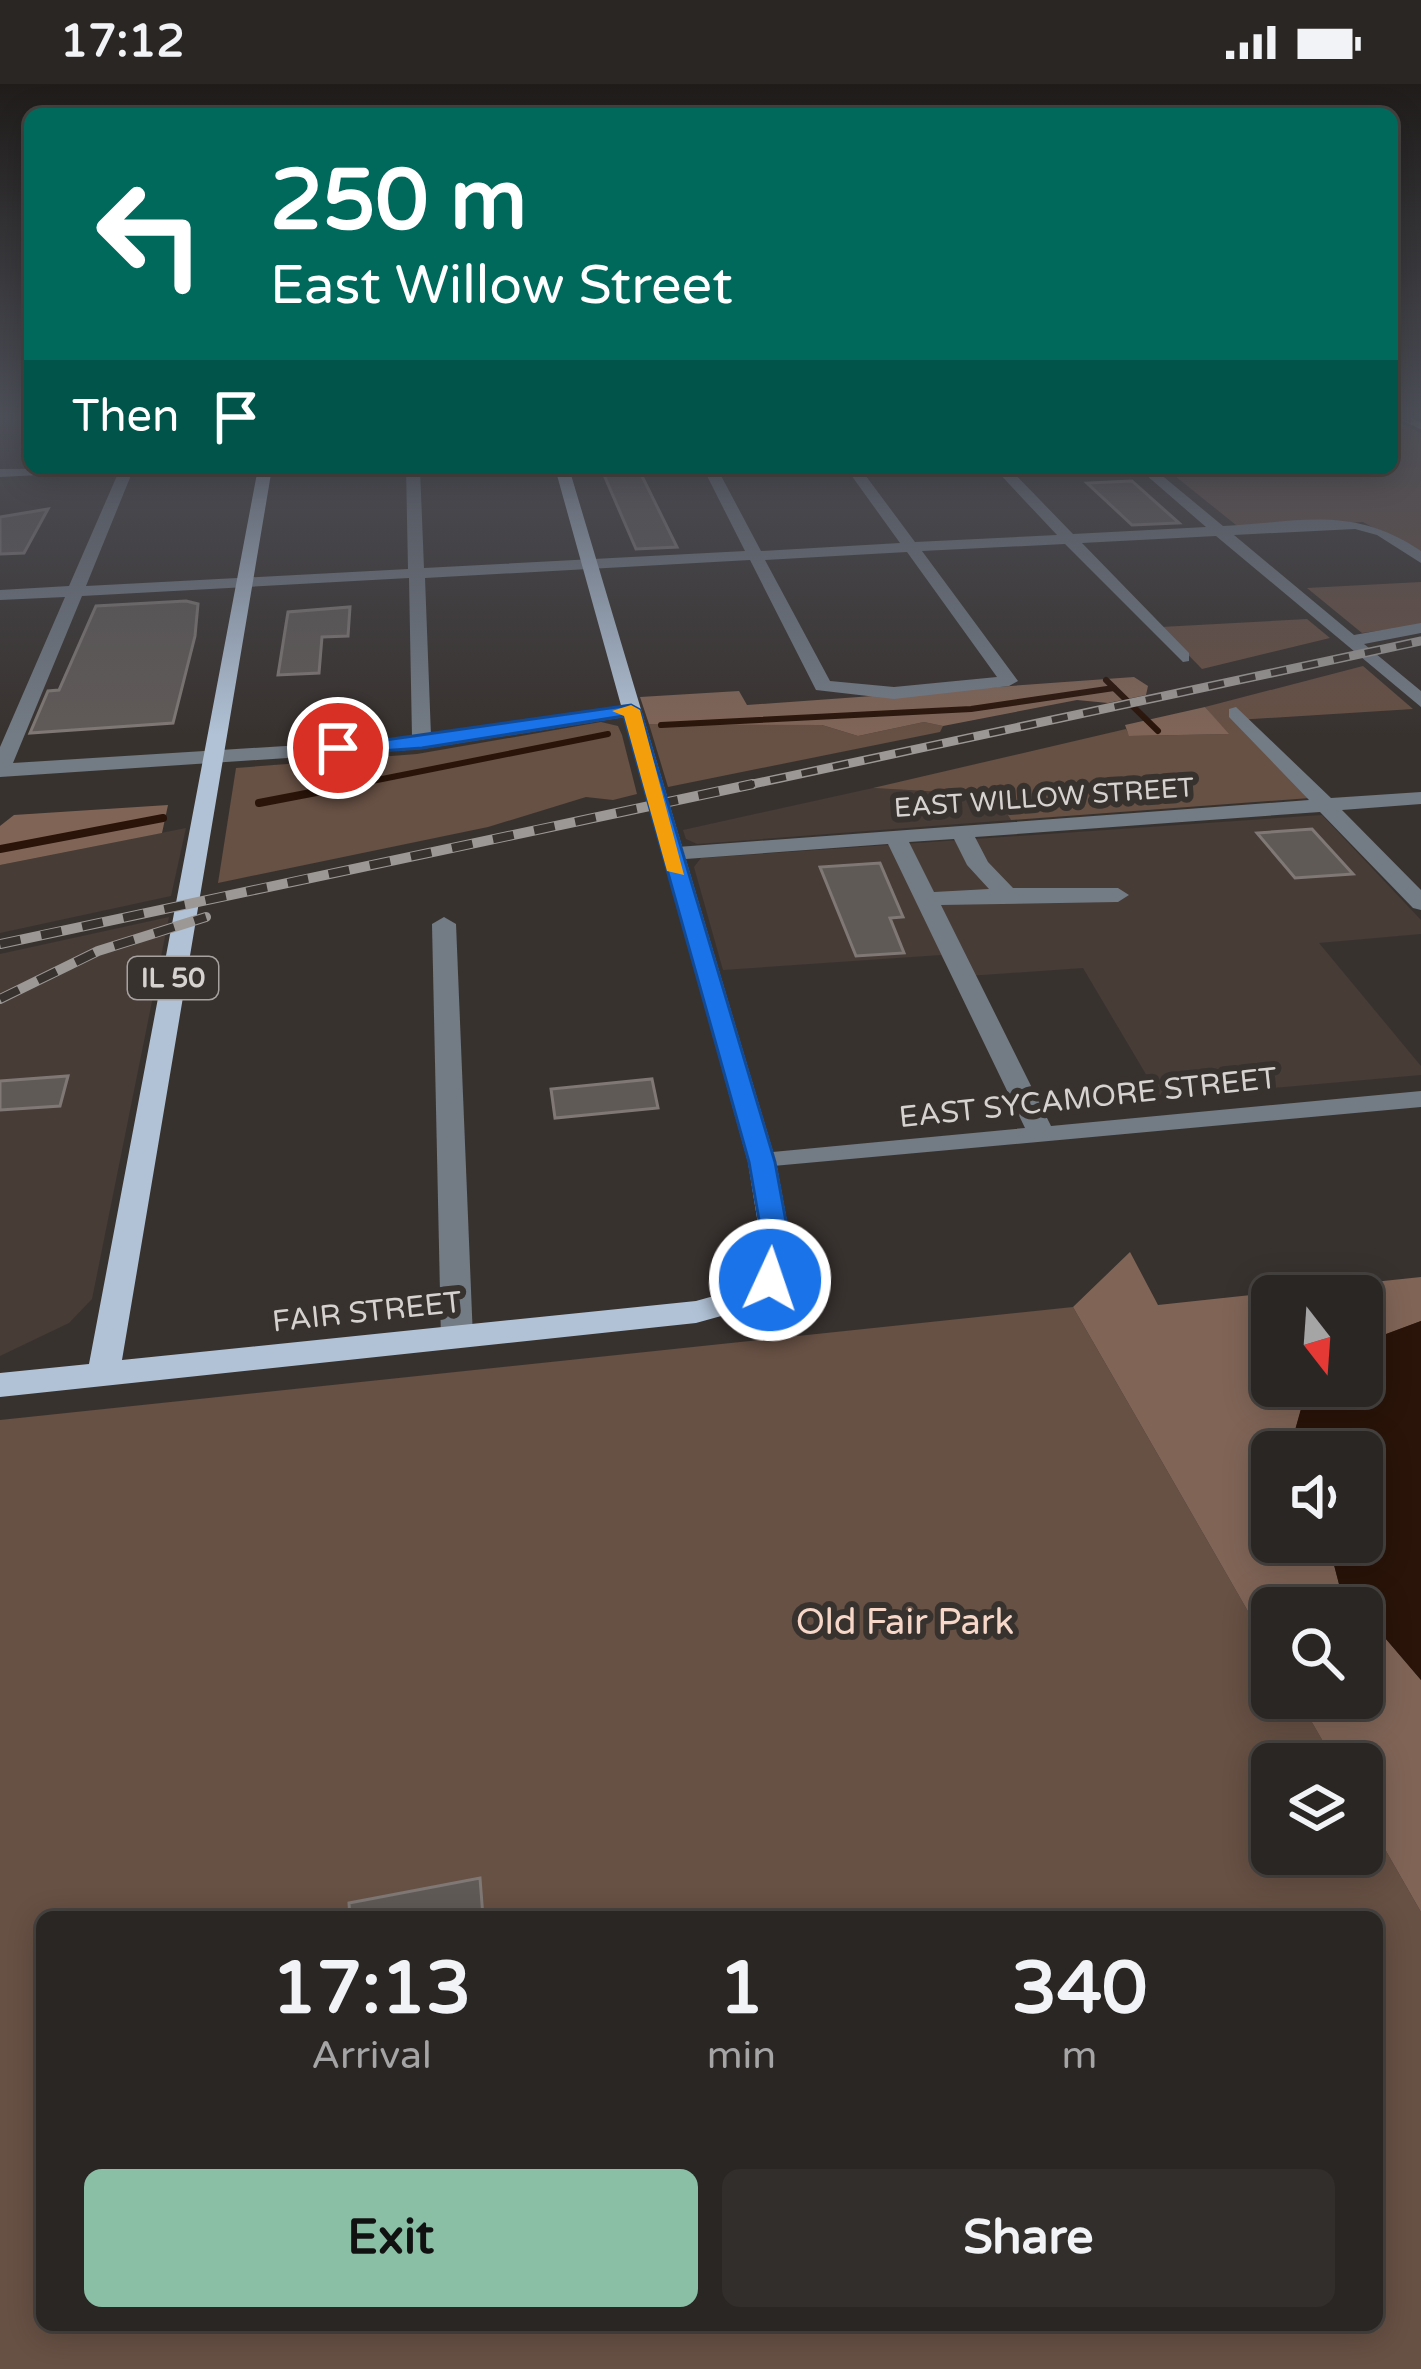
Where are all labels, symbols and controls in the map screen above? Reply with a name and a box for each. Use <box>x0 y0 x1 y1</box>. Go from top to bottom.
text: 17:12 <box>60 15 185 69</box>
text: 250 m <box>270 151 527 252</box>
icon: left <box>72 156 228 312</box>
text: East Willow Street <box>270 253 733 318</box>
icon: arrive <box>203 384 269 450</box>
text: Then <box>72 390 179 444</box>
pin <box>287 697 389 799</box>
icon: arrive <box>305 715 371 781</box>
street label: EAST WILLOW STREET <box>893 771 1196 825</box>
road number: IL 50 <box>128 957 218 999</box>
street label: EAST SYCAMORE STREET <box>897 1060 1279 1136</box>
position arrow <box>707 1217 833 1343</box>
north arrow <box>1251 1275 1383 1407</box>
map controls <box>1251 1275 1383 1875</box>
street label: FAIR STREET <box>270 1284 464 1340</box>
button: sound <box>1251 1431 1383 1563</box>
button: search <box>1251 1587 1383 1719</box>
park label: Old Fair Park <box>796 1601 1014 1644</box>
button: layers <box>1251 1743 1383 1875</box>
text: 17:13 <box>272 1946 471 2033</box>
text: 1 <box>719 1946 764 2033</box>
text: 340 <box>1012 1946 1147 2033</box>
text: Arrival <box>311 2032 432 2079</box>
text: min <box>707 2032 776 2079</box>
text: m <box>1062 2032 1097 2079</box>
button: Exit <box>84 2169 698 2307</box>
button: Share <box>722 2169 1335 2307</box>

